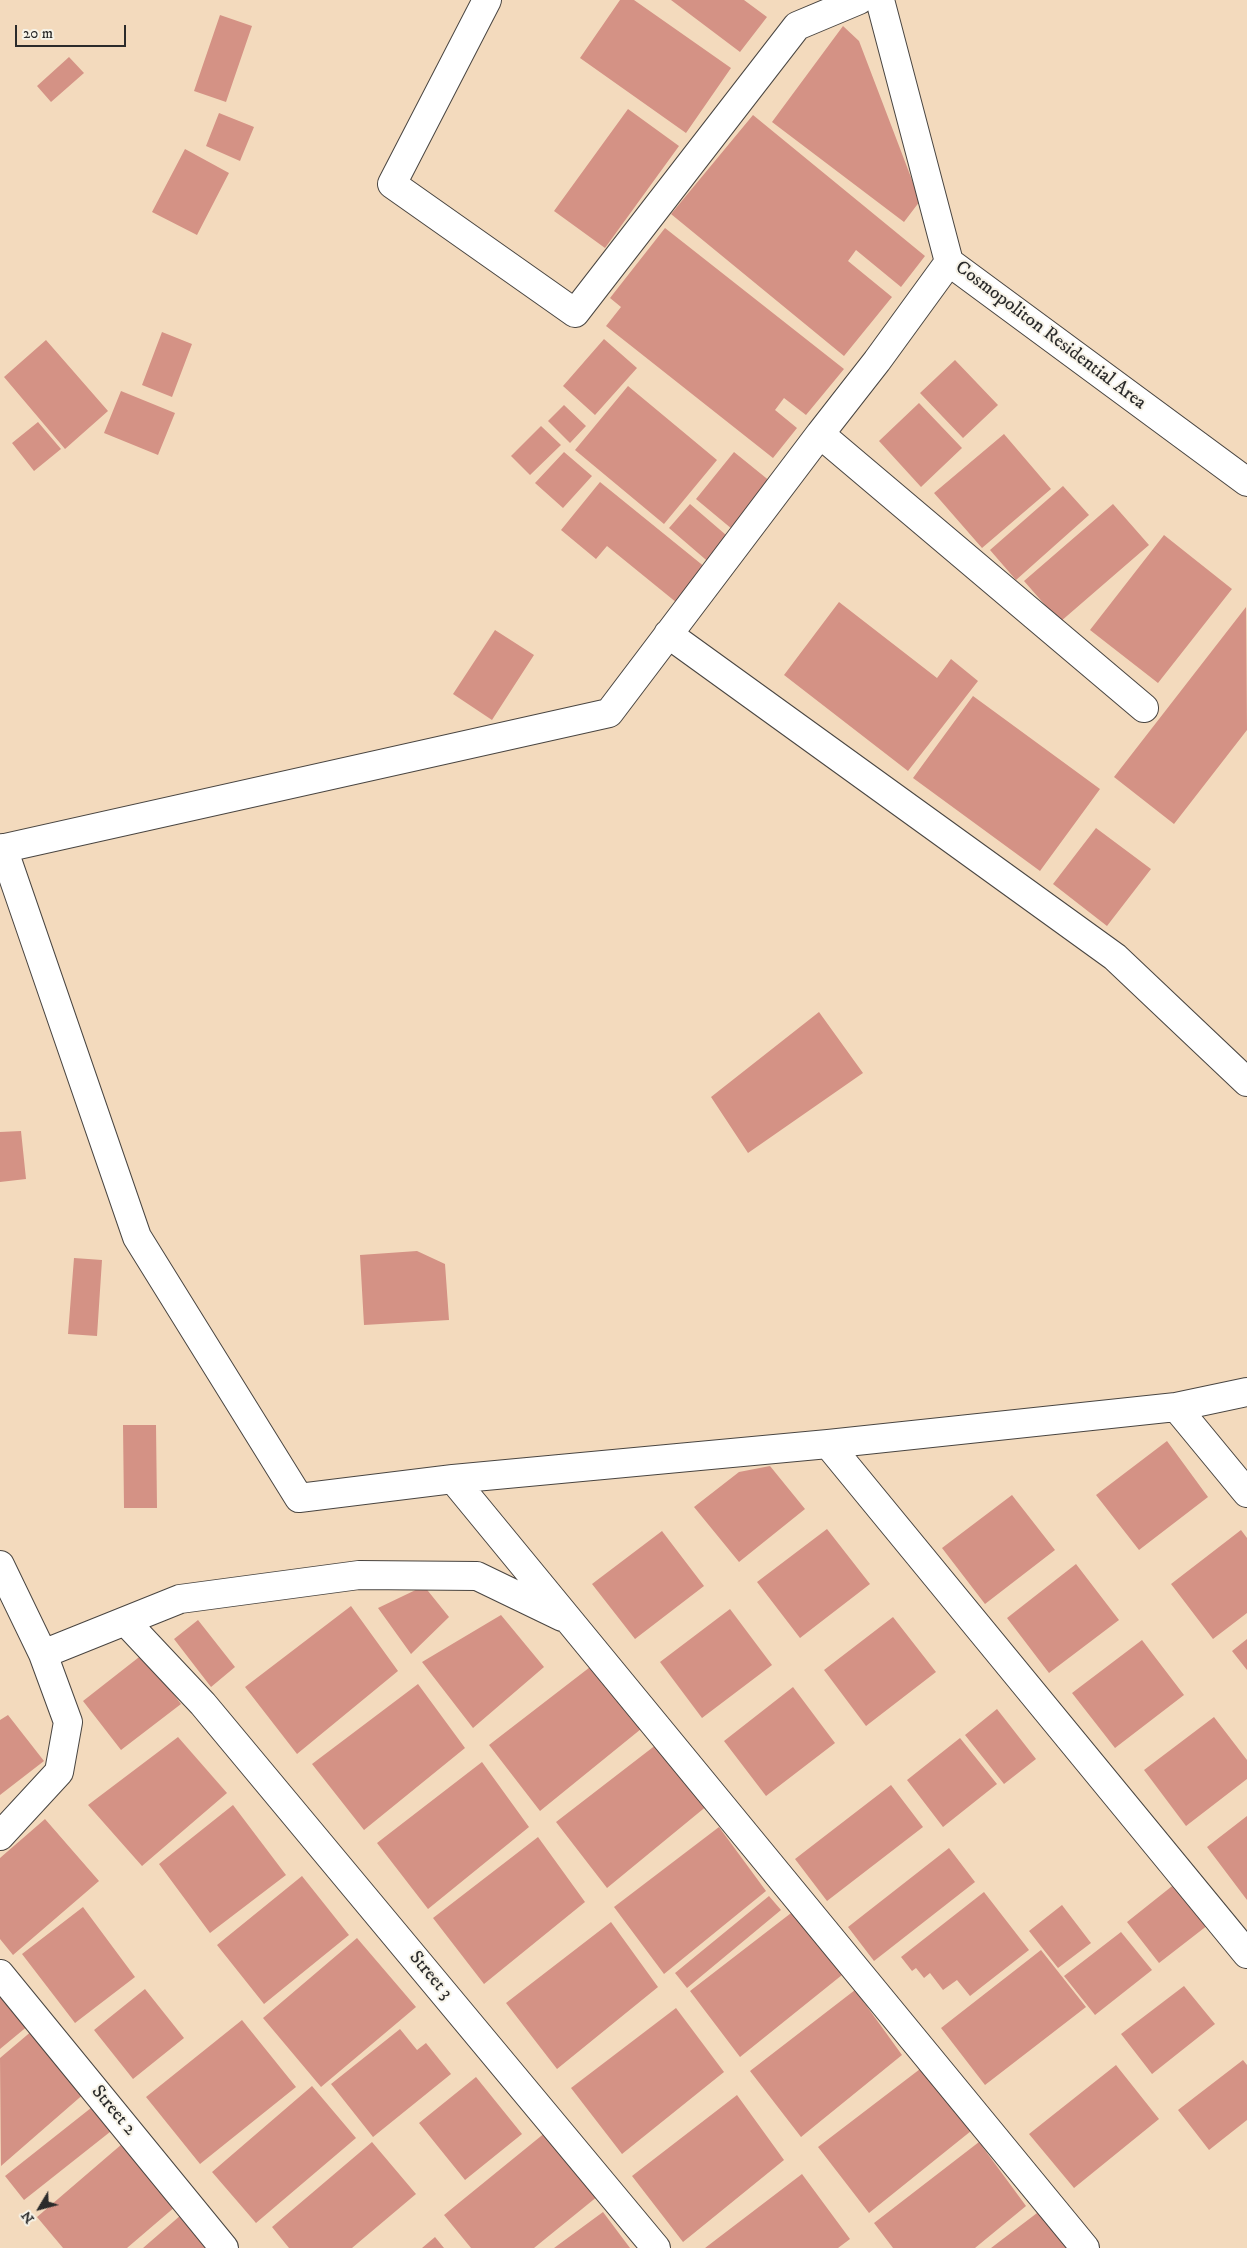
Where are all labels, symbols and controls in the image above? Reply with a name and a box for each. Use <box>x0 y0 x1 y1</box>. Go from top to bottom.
scale bar <box>18 15 129 47</box>
text: 20 m <box>23 24 53 43</box>
street label: Cosmopoliton Residential Area <box>950 257 1150 415</box>
street label: Street 3 <box>403 1947 457 2005</box>
street label: Street 2 <box>86 2081 140 2141</box>
north arrow <box>15 2183 65 2233</box>
text: N <box>17 2207 39 2227</box>

